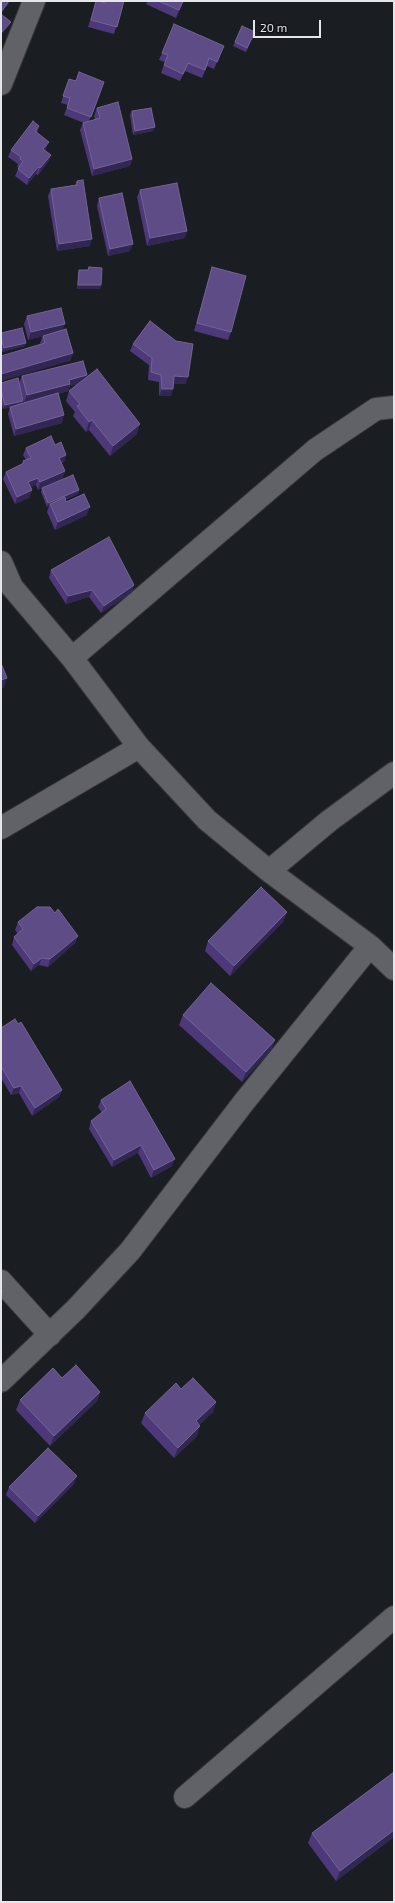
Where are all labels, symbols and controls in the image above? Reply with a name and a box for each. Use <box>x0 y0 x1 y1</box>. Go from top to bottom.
scale bar <box>255 12 323 38</box>
text: 20 m <box>260 20 287 34</box>

